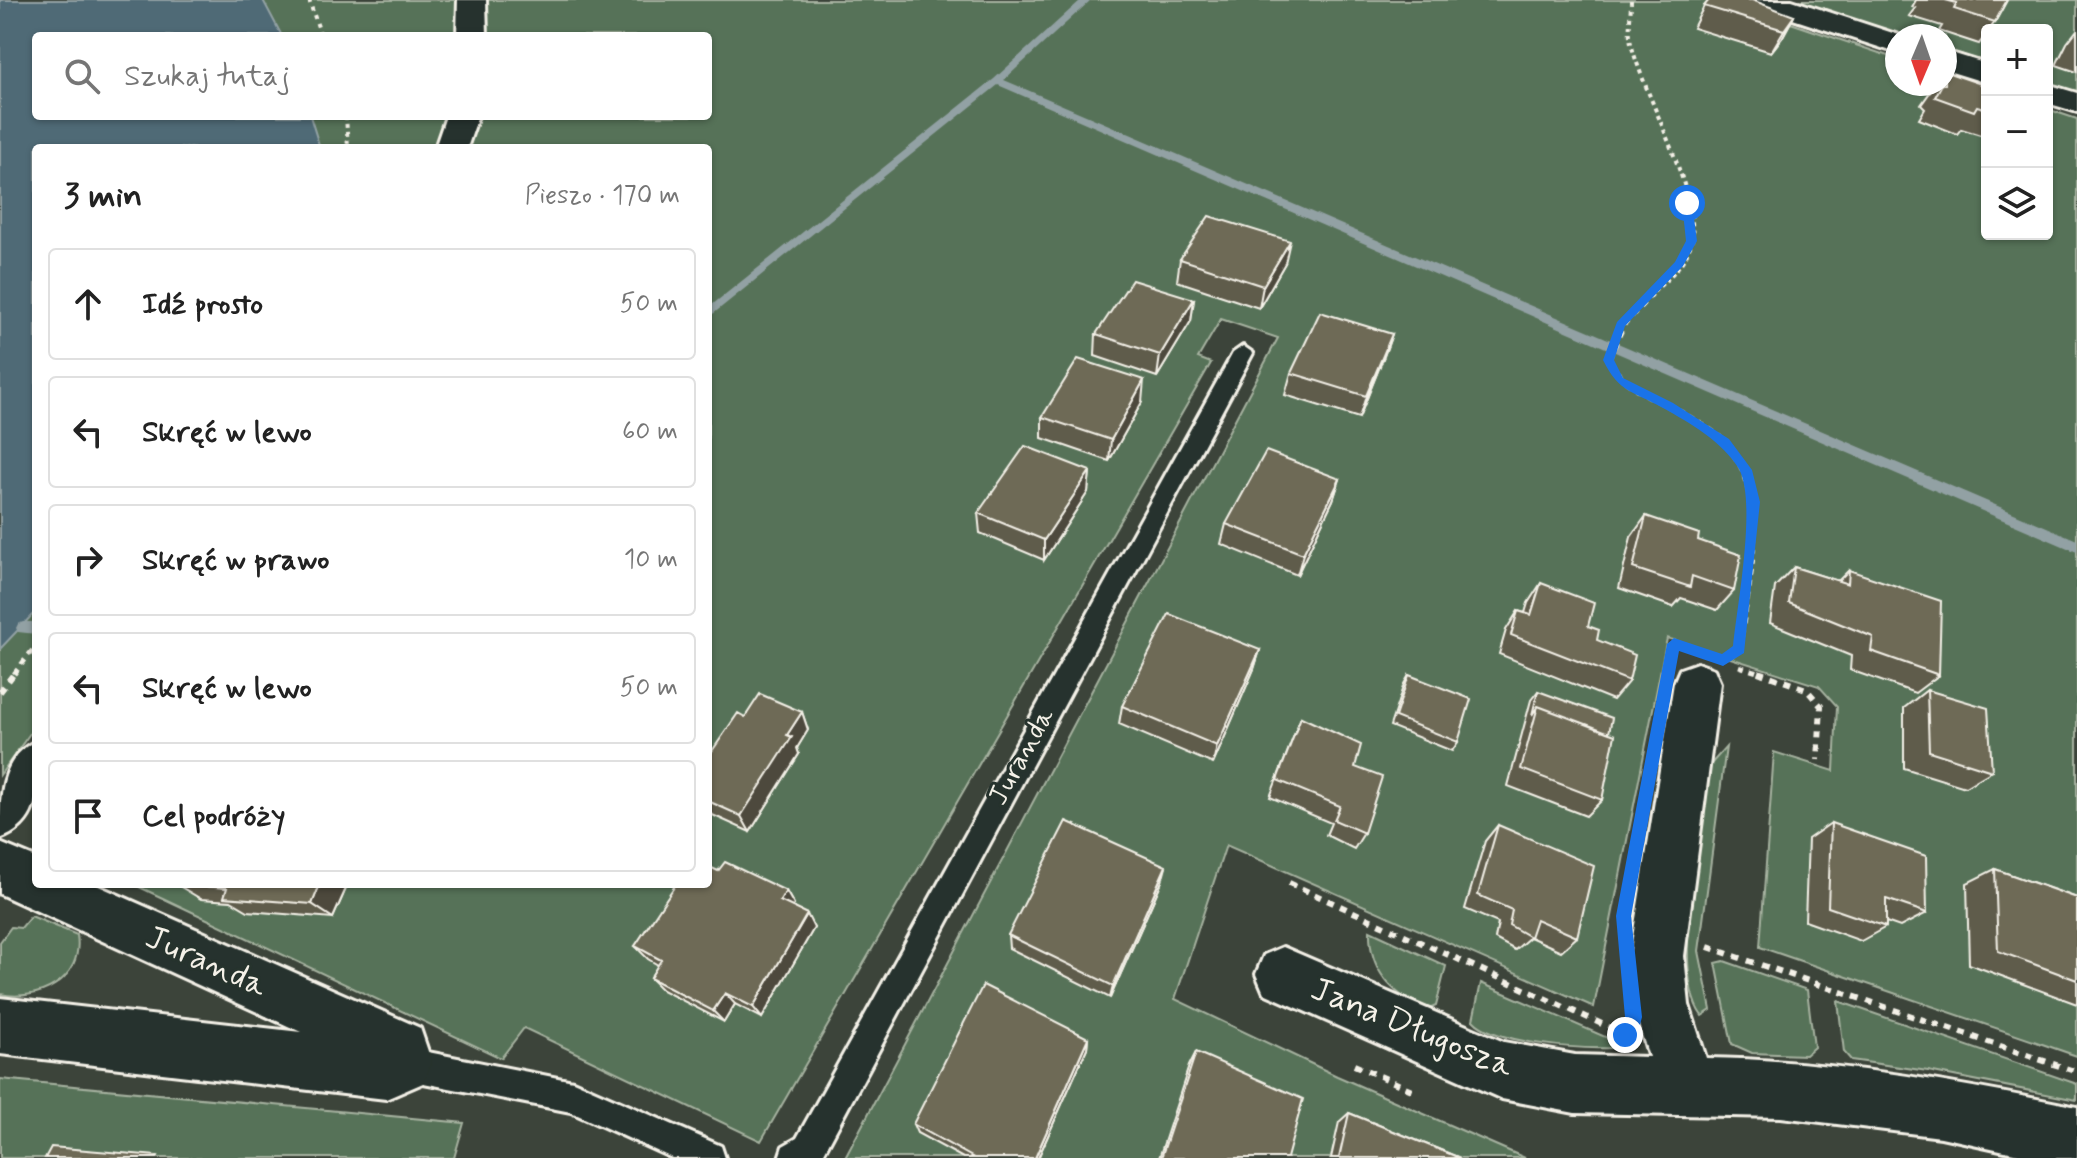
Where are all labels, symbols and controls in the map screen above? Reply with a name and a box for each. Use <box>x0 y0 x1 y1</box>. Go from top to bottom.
north arrow <box>1885 24 1957 96</box>
map controls <box>1981 24 2053 240</box>
button: + <box>1981 24 2053 96</box>
search box <box>32 32 712 120</box>
icon: search <box>60 54 104 98</box>
text: Szukaj tutaj <box>124 57 290 96</box>
button: − <box>1981 96 2053 168</box>
button: layers <box>1981 168 2053 240</box>
text: 3 min <box>64 174 142 219</box>
text: Pieszo · 170 m <box>525 179 680 213</box>
route start <box>1669 185 1705 221</box>
icon: ahead <box>66 282 110 326</box>
text: Idź prosto <box>142 285 263 324</box>
text: 50 m <box>620 287 678 321</box>
icon: left <box>66 410 110 454</box>
text: Skręć w lewo <box>142 413 312 452</box>
text: 60 m <box>622 415 678 449</box>
icon: right <box>66 538 110 582</box>
text: Skręć w prawo <box>142 541 329 580</box>
text: 10 m <box>624 543 678 577</box>
icon: left <box>66 666 110 710</box>
text: Skręć w lewo <box>142 669 312 708</box>
text: 50 m <box>620 671 678 705</box>
street label: Juranda <box>980 702 1064 812</box>
icon: arrive <box>66 794 110 838</box>
text: Cel podróży <box>142 797 286 836</box>
street label: Juranda <box>138 915 274 1009</box>
street label: Jana Długosza <box>1304 967 1520 1089</box>
route end <box>1607 1017 1643 1053</box>

